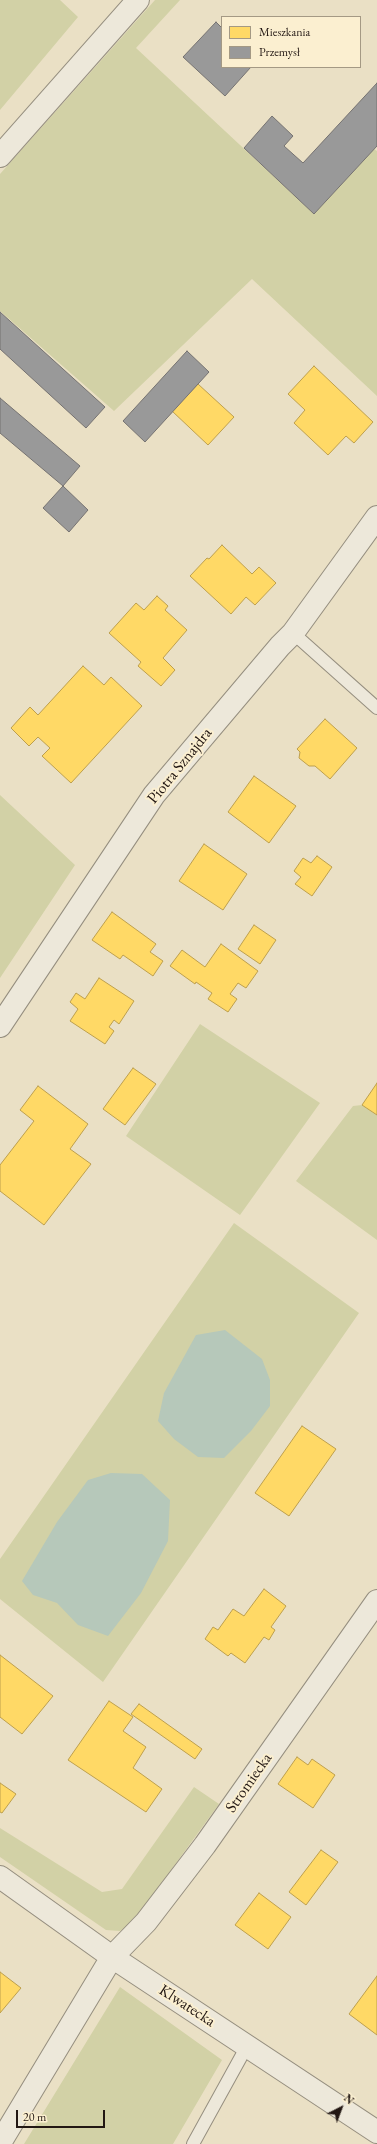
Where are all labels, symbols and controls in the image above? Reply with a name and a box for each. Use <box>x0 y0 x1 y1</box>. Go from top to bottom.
legend <box>221 16 361 68</box>
text: Mieszkania <box>259 24 310 40</box>
text: Przemysł <box>259 44 300 60</box>
street label: Piotra Sznajdra <box>144 724 216 808</box>
street label: Stromiecka <box>221 1749 277 1817</box>
street label: Klwatecka <box>155 1981 219 2031</box>
north arrow <box>321 2088 361 2128</box>
text: N <box>341 2091 357 2107</box>
scale bar <box>18 2102 107 2128</box>
text: 20 m <box>23 2109 46 2125</box>

